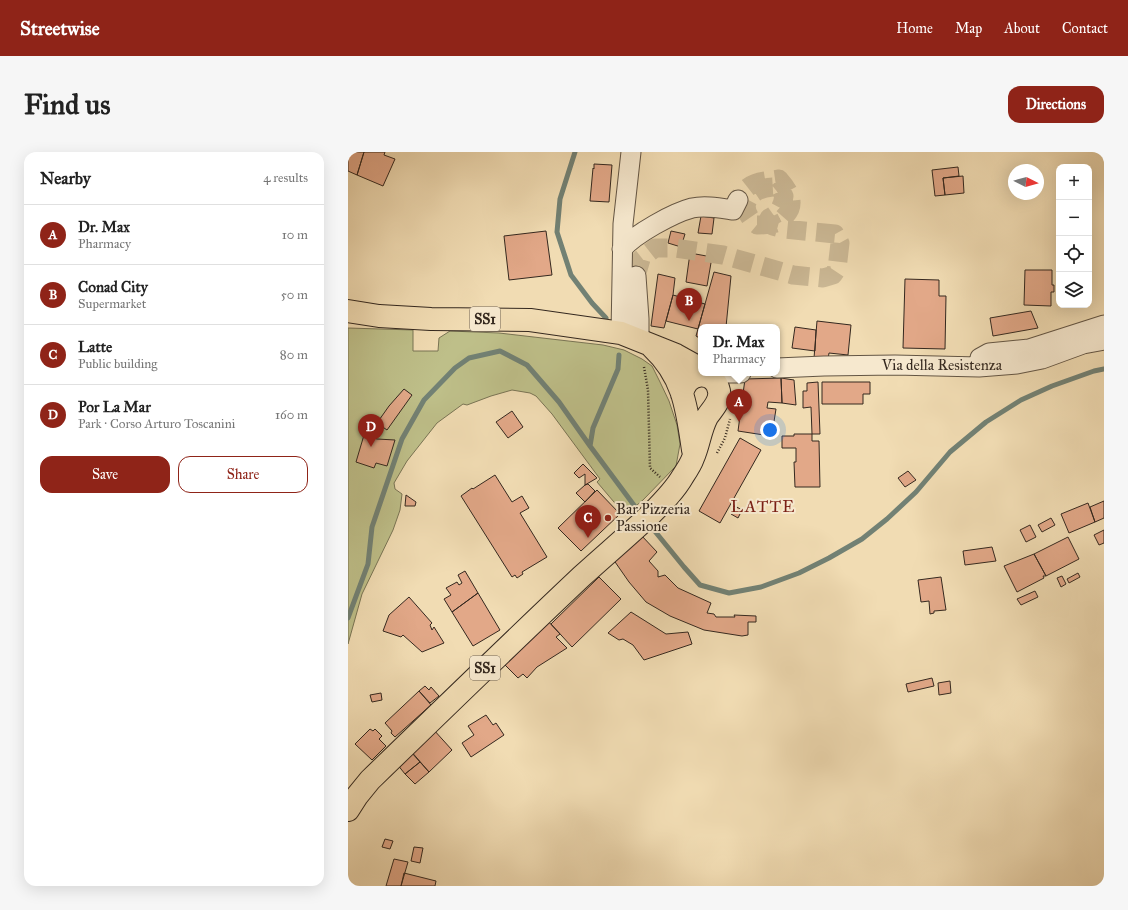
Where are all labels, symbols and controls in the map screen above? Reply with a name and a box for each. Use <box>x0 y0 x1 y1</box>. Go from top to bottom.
text: Streetwise <box>20 17 100 40</box>
text: Home <box>896 20 933 37</box>
text: Map <box>955 20 982 37</box>
text: About <box>1004 20 1040 37</box>
text: Contact <box>1062 20 1108 37</box>
button: Directions <box>1008 86 1104 123</box>
text: Find us <box>24 87 110 122</box>
north arrow <box>1008 164 1044 200</box>
map controls <box>1056 164 1092 308</box>
button: + <box>1056 164 1092 200</box>
text: Nearby <box>40 168 91 189</box>
text: 4 results <box>263 170 308 186</box>
button: − <box>1056 200 1092 236</box>
text: Dr. Max <box>78 218 130 236</box>
text: A <box>49 227 57 243</box>
text: 10 m <box>282 227 308 243</box>
text: Pharmacy <box>78 236 131 252</box>
button: locate <box>1056 236 1092 272</box>
button: layers <box>1056 272 1092 308</box>
text: Conad City <box>78 278 148 296</box>
text: B <box>49 287 57 303</box>
text: 50 m <box>281 287 308 303</box>
pin: B <box>676 288 702 321</box>
text: Supermarket <box>78 296 146 312</box>
road number: SS1 <box>470 307 500 331</box>
popup <box>698 324 780 376</box>
text: Dr. Max <box>712 333 764 351</box>
text: Latte <box>78 338 112 356</box>
text: C <box>49 347 57 363</box>
text: 80 m <box>280 347 308 363</box>
text: Pharmacy <box>712 351 766 367</box>
text: Public building <box>78 356 157 372</box>
street label: Via della Resistenza <box>881 356 1003 374</box>
pin: A <box>726 389 752 422</box>
text: Por La Mar <box>78 398 151 416</box>
text: D <box>48 407 58 423</box>
text: 160 m <box>275 407 308 423</box>
pin: D <box>358 414 384 447</box>
text: Park · Corso Arturo Toscanini <box>78 416 235 432</box>
your location <box>760 420 780 440</box>
button: Save <box>40 456 170 493</box>
button: Share <box>178 456 308 493</box>
district label: LATTE <box>731 496 795 517</box>
place label: Bar Pizzeria Passione <box>616 500 691 535</box>
pin: C <box>575 505 601 538</box>
marker: Bar Pizzeria Passione <box>603 513 613 523</box>
road number: SS1 <box>470 656 500 680</box>

